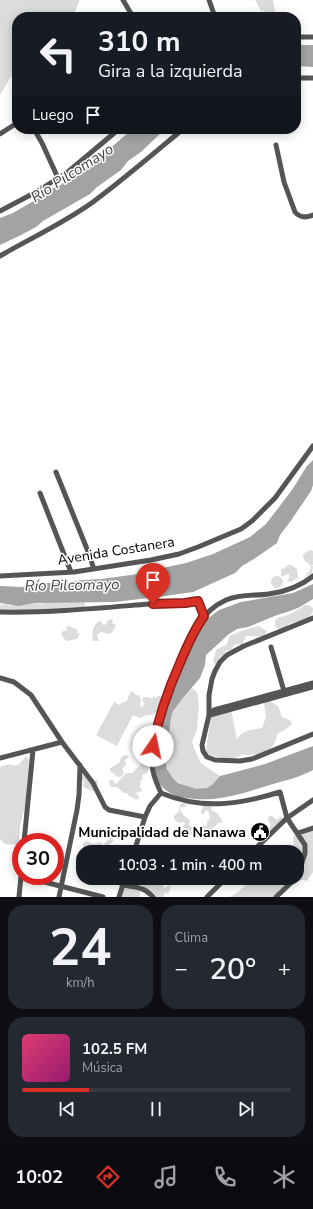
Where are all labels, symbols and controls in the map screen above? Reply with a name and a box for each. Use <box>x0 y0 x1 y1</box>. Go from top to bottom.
text: 310 m <box>98 23 181 61</box>
icon: left <box>32 28 84 80</box>
text: Gira a la izquierda <box>98 59 242 83</box>
icon: arrive <box>82 104 104 126</box>
text: Luego <box>32 105 74 125</box>
water label: Río Pilcomayo <box>27 139 117 207</box>
street label: Avenida Costanera <box>56 532 176 570</box>
pin <box>136 563 170 604</box>
icon: arrive <box>142 569 164 591</box>
water label: Río Pilcomayo <box>24 574 120 596</box>
position arrow <box>132 725 174 767</box>
public building icon: Municipalidad de Nanawa <box>249 821 271 843</box>
place label: Municipalidad de Nanawa <box>78 823 246 842</box>
speed limit sign: 30 <box>12 833 64 885</box>
text: 10:03 · 1 min · 400 m <box>118 855 262 875</box>
text: 24 <box>49 912 111 983</box>
text: Clima <box>175 929 208 947</box>
text: 20° <box>209 949 256 990</box>
text: − <box>175 954 188 984</box>
text: + <box>278 954 291 984</box>
text: km/h <box>66 974 95 992</box>
text: 102.5 FM <box>82 1039 147 1059</box>
text: Música <box>82 1059 123 1077</box>
icon: previous <box>56 1098 78 1120</box>
icon: pause <box>145 1098 167 1120</box>
icon: next <box>235 1098 257 1120</box>
icon: directions <box>94 1163 122 1191</box>
icon: music <box>152 1163 180 1191</box>
icon: phone <box>211 1163 239 1191</box>
icon: climate <box>270 1163 298 1191</box>
text: 10:02 <box>15 1165 63 1189</box>

